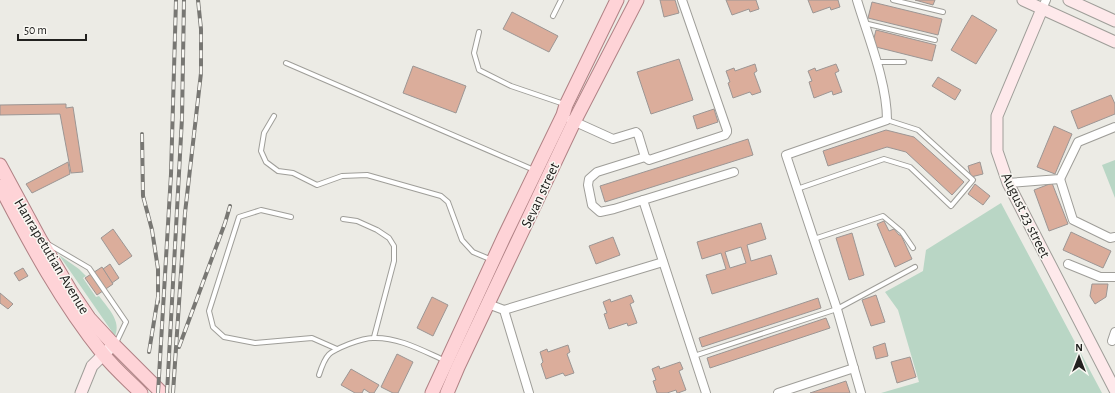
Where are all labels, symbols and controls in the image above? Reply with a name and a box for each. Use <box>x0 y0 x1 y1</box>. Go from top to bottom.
scale bar <box>18 16 86 42</box>
text: 50 m <box>24 24 47 36</box>
street label: Sevan street <box>519 160 562 230</box>
street label: August 23 street <box>998 170 1053 261</box>
street label: Hanrapetutian Avenue <box>11 196 92 317</box>
north arrow <box>1059 337 1099 377</box>
text: N <box>1075 342 1083 353</box>

